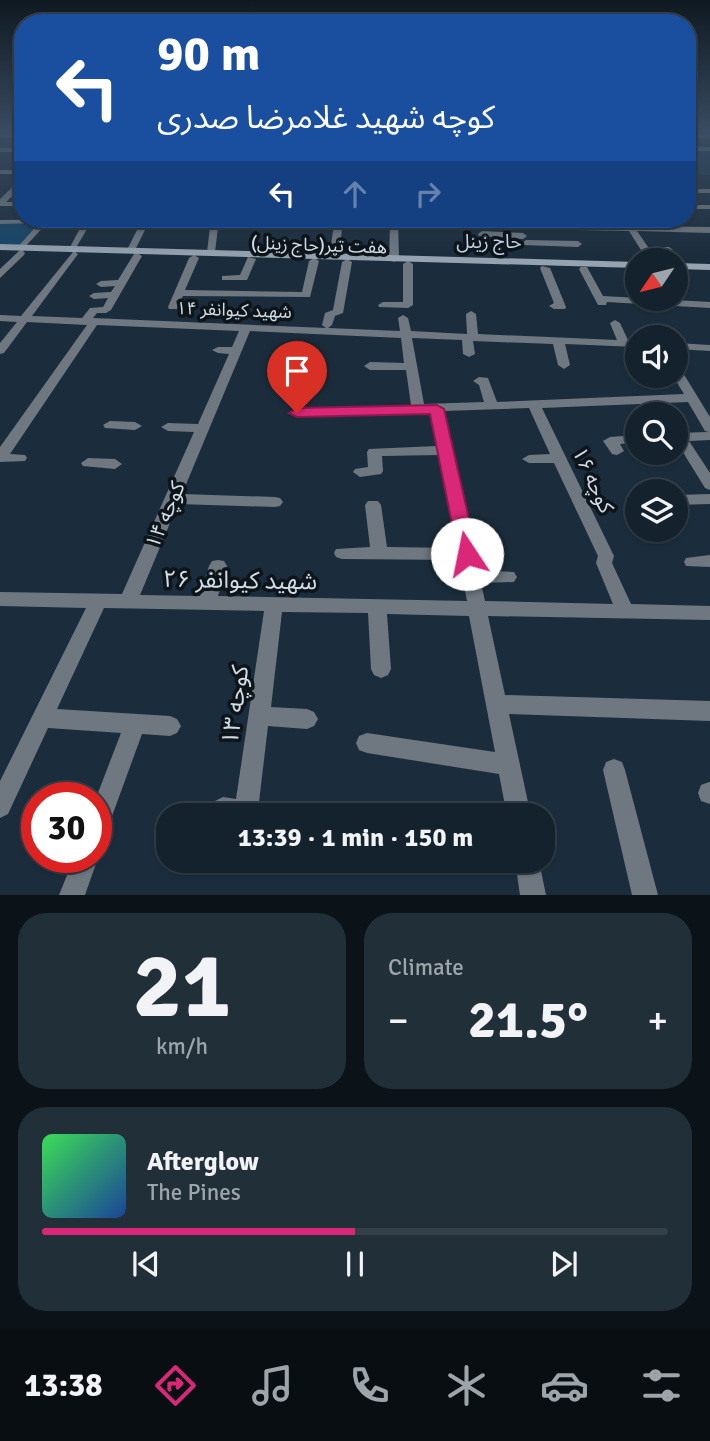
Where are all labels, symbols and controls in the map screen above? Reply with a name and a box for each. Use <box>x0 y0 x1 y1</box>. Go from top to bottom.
text: 90 m <box>157 24 260 84</box>
icon: left <box>42 42 133 133</box>
text: کوچه شهید غلامرضا صدری <box>157 98 495 137</box>
icon: left <box>263 175 301 213</box>
icon: ahead <box>336 175 374 213</box>
icon: right <box>409 175 447 213</box>
district label: حاج زینل <box>456 230 522 255</box>
street label: هفت تیر(حاج زینل) <box>251 232 387 260</box>
north arrow <box>625 248 688 312</box>
map controls <box>625 248 688 542</box>
street label: شهید کیوانفر ۱۴ <box>176 297 292 323</box>
button: sound <box>625 325 688 388</box>
pin <box>267 341 327 413</box>
icon: arrive <box>278 352 316 390</box>
button: search <box>625 402 688 465</box>
street label: کوچه ۱۶ <box>566 443 620 517</box>
street label: کوچه ۱۴ <box>139 477 191 552</box>
button: layers <box>625 479 688 542</box>
position arrow <box>430 517 504 591</box>
street label: شهید کیوانفر ۲۶ <box>163 564 317 596</box>
street label: کوچه ۱۳ <box>215 662 256 747</box>
speed limit sign: 30 <box>21 782 112 873</box>
text: 13:39 · 1 min · 150 m <box>238 822 473 854</box>
text: 21 <box>133 930 231 1043</box>
text: Climate <box>388 953 464 982</box>
text: 21.5° <box>468 988 588 1052</box>
text: − <box>388 997 409 1044</box>
text: + <box>647 997 668 1044</box>
text: km/h <box>156 1032 208 1061</box>
text: Afterglow <box>147 1146 259 1178</box>
text: The Pines <box>147 1178 241 1207</box>
icon: previous <box>127 1245 165 1283</box>
icon: pause <box>336 1245 374 1283</box>
icon: next <box>545 1245 583 1283</box>
icon: directions <box>151 1361 200 1410</box>
icon: music <box>248 1361 297 1410</box>
icon: phone <box>345 1361 394 1410</box>
icon: climate <box>442 1361 491 1410</box>
icon: car <box>540 1361 589 1410</box>
icon: filters <box>637 1361 686 1410</box>
text: 13:38 <box>24 1366 103 1405</box>

